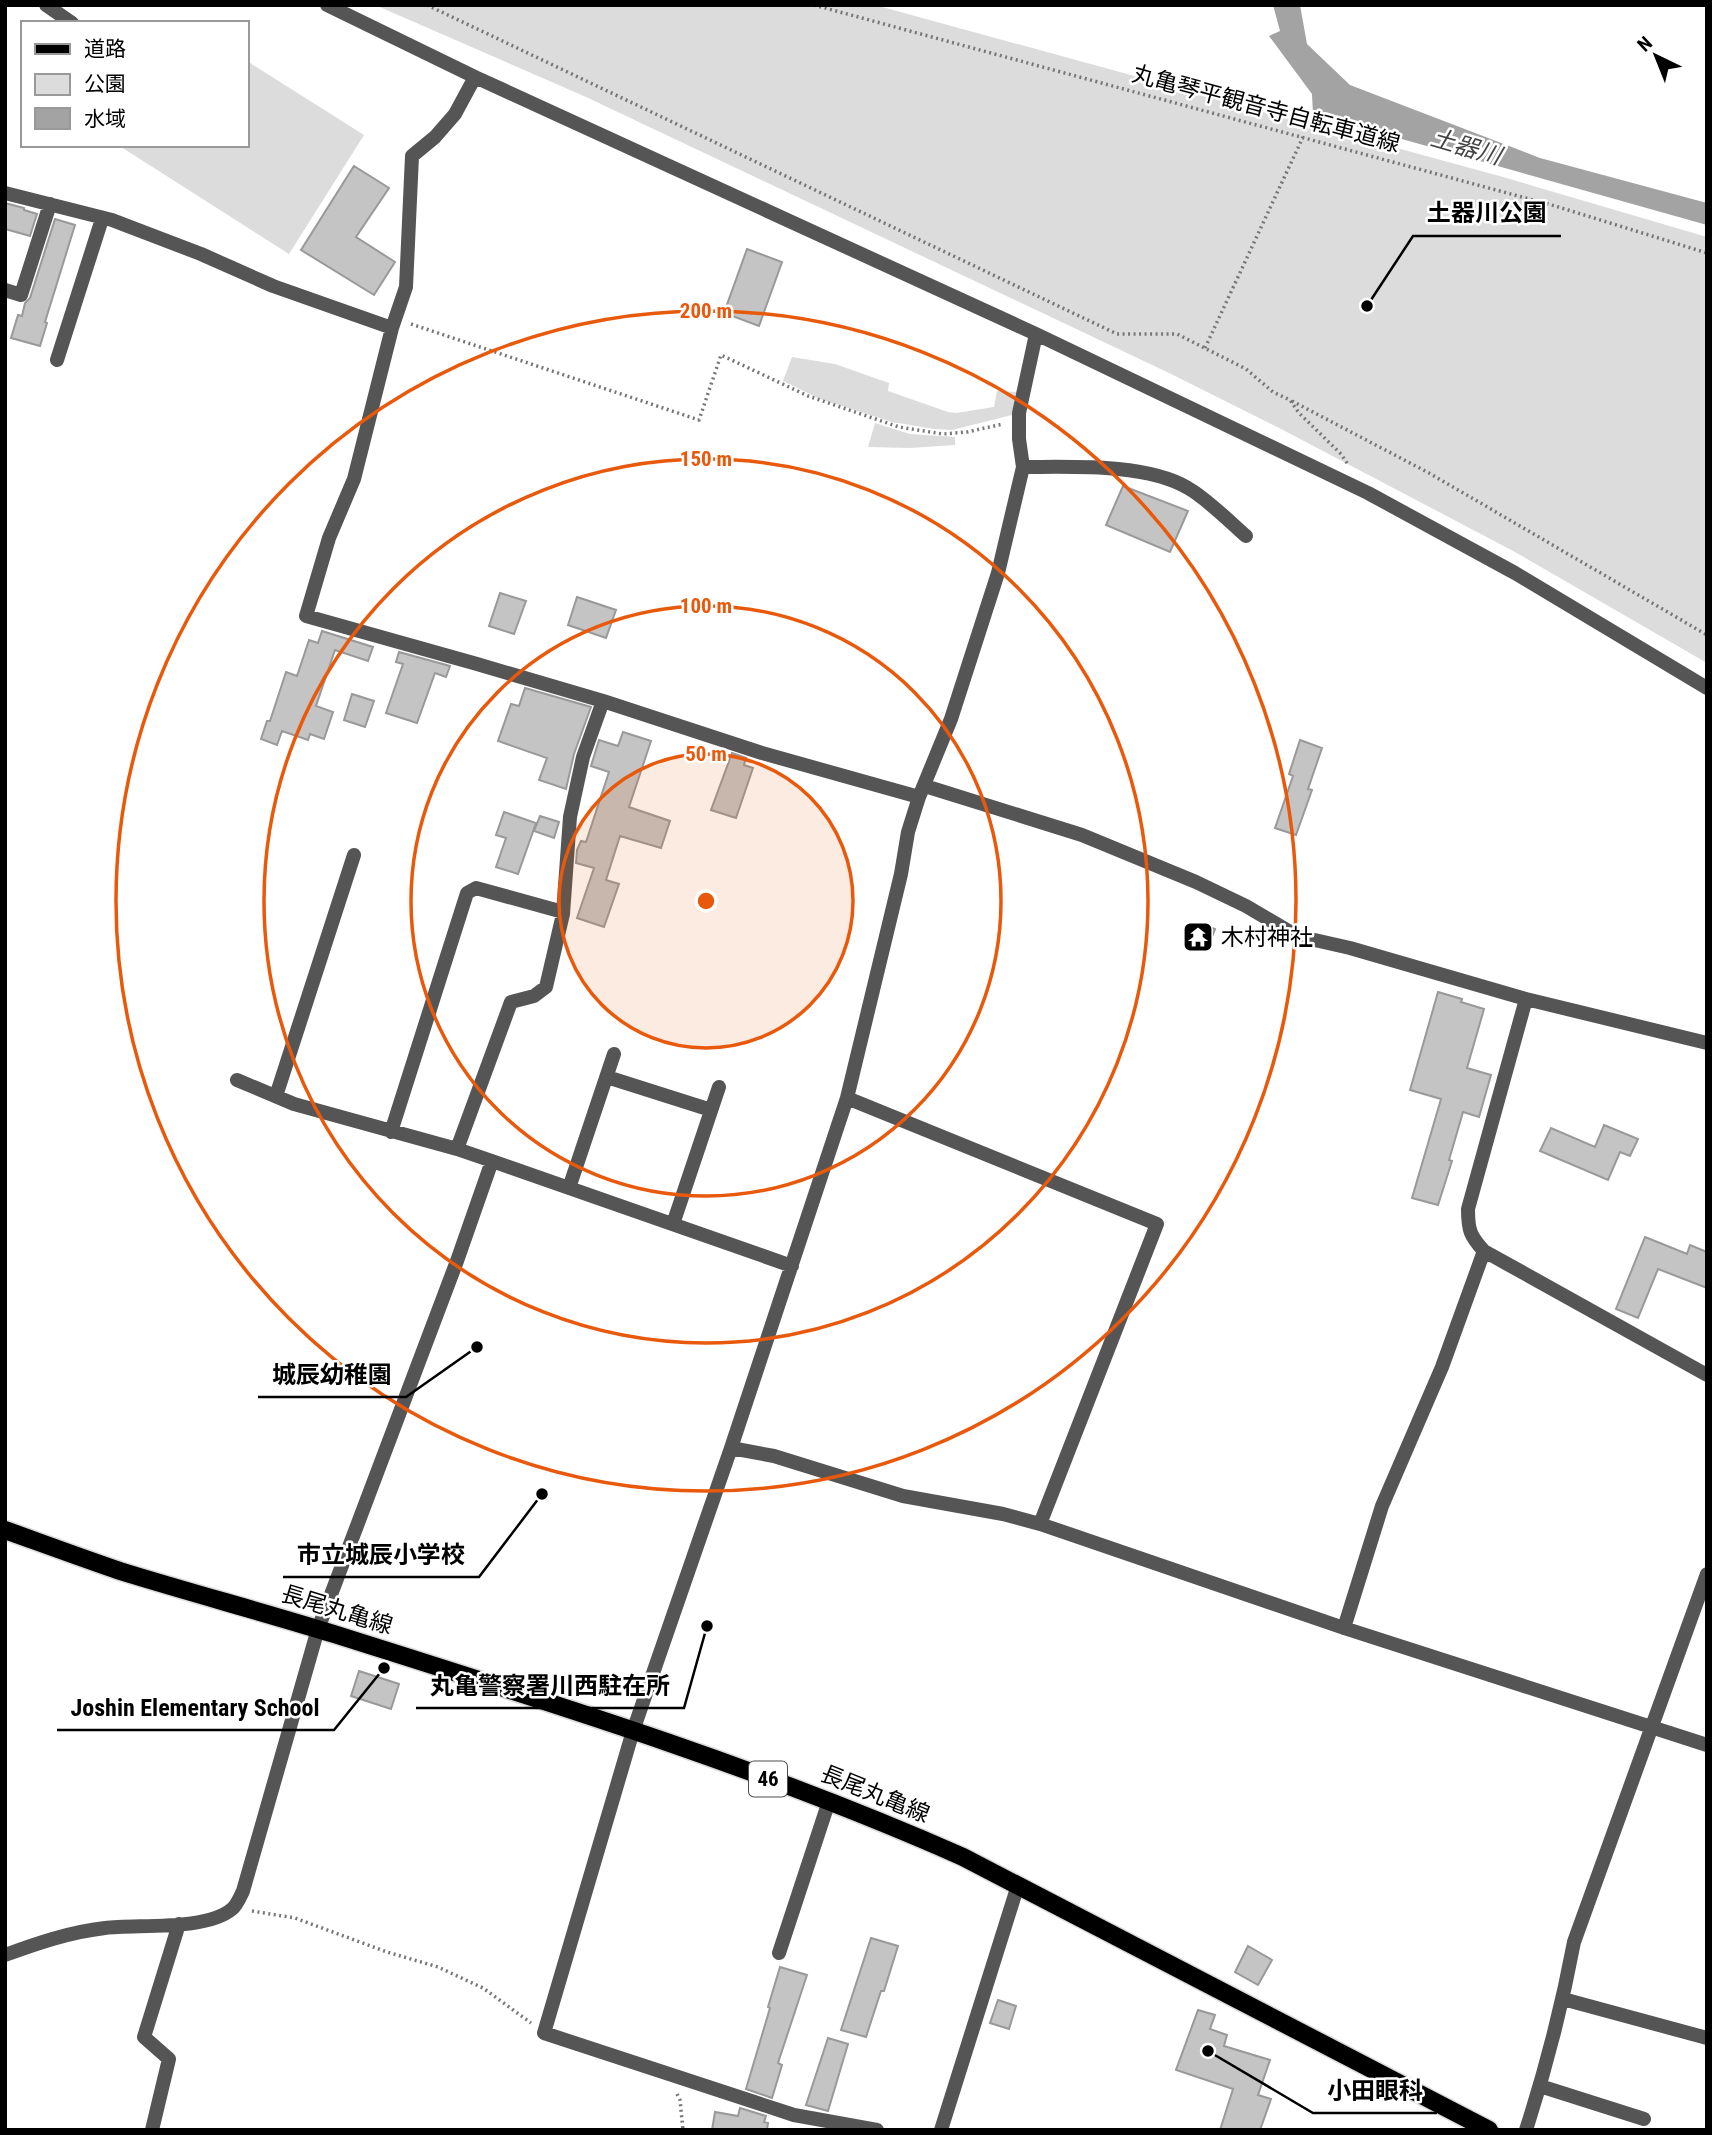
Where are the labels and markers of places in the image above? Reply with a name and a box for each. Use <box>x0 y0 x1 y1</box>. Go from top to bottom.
callout: 土器川公園 <box>1413 191 1561 236</box>
centre of rings <box>694 889 718 913</box>
temple icon: 木村神社 <box>1181 920 1215 954</box>
place label: 木村神社 <box>1221 924 1313 951</box>
callout: 城辰幼稚園 <box>258 1352 406 1397</box>
callout: 市立城辰小学校 <box>283 1532 479 1577</box>
callout: 丸亀警察署川西駐在所 <box>416 1663 684 1708</box>
callout: Joshin Elementary School <box>57 1685 334 1730</box>
callout: 小田眼科 <box>1313 2068 1437 2113</box>

